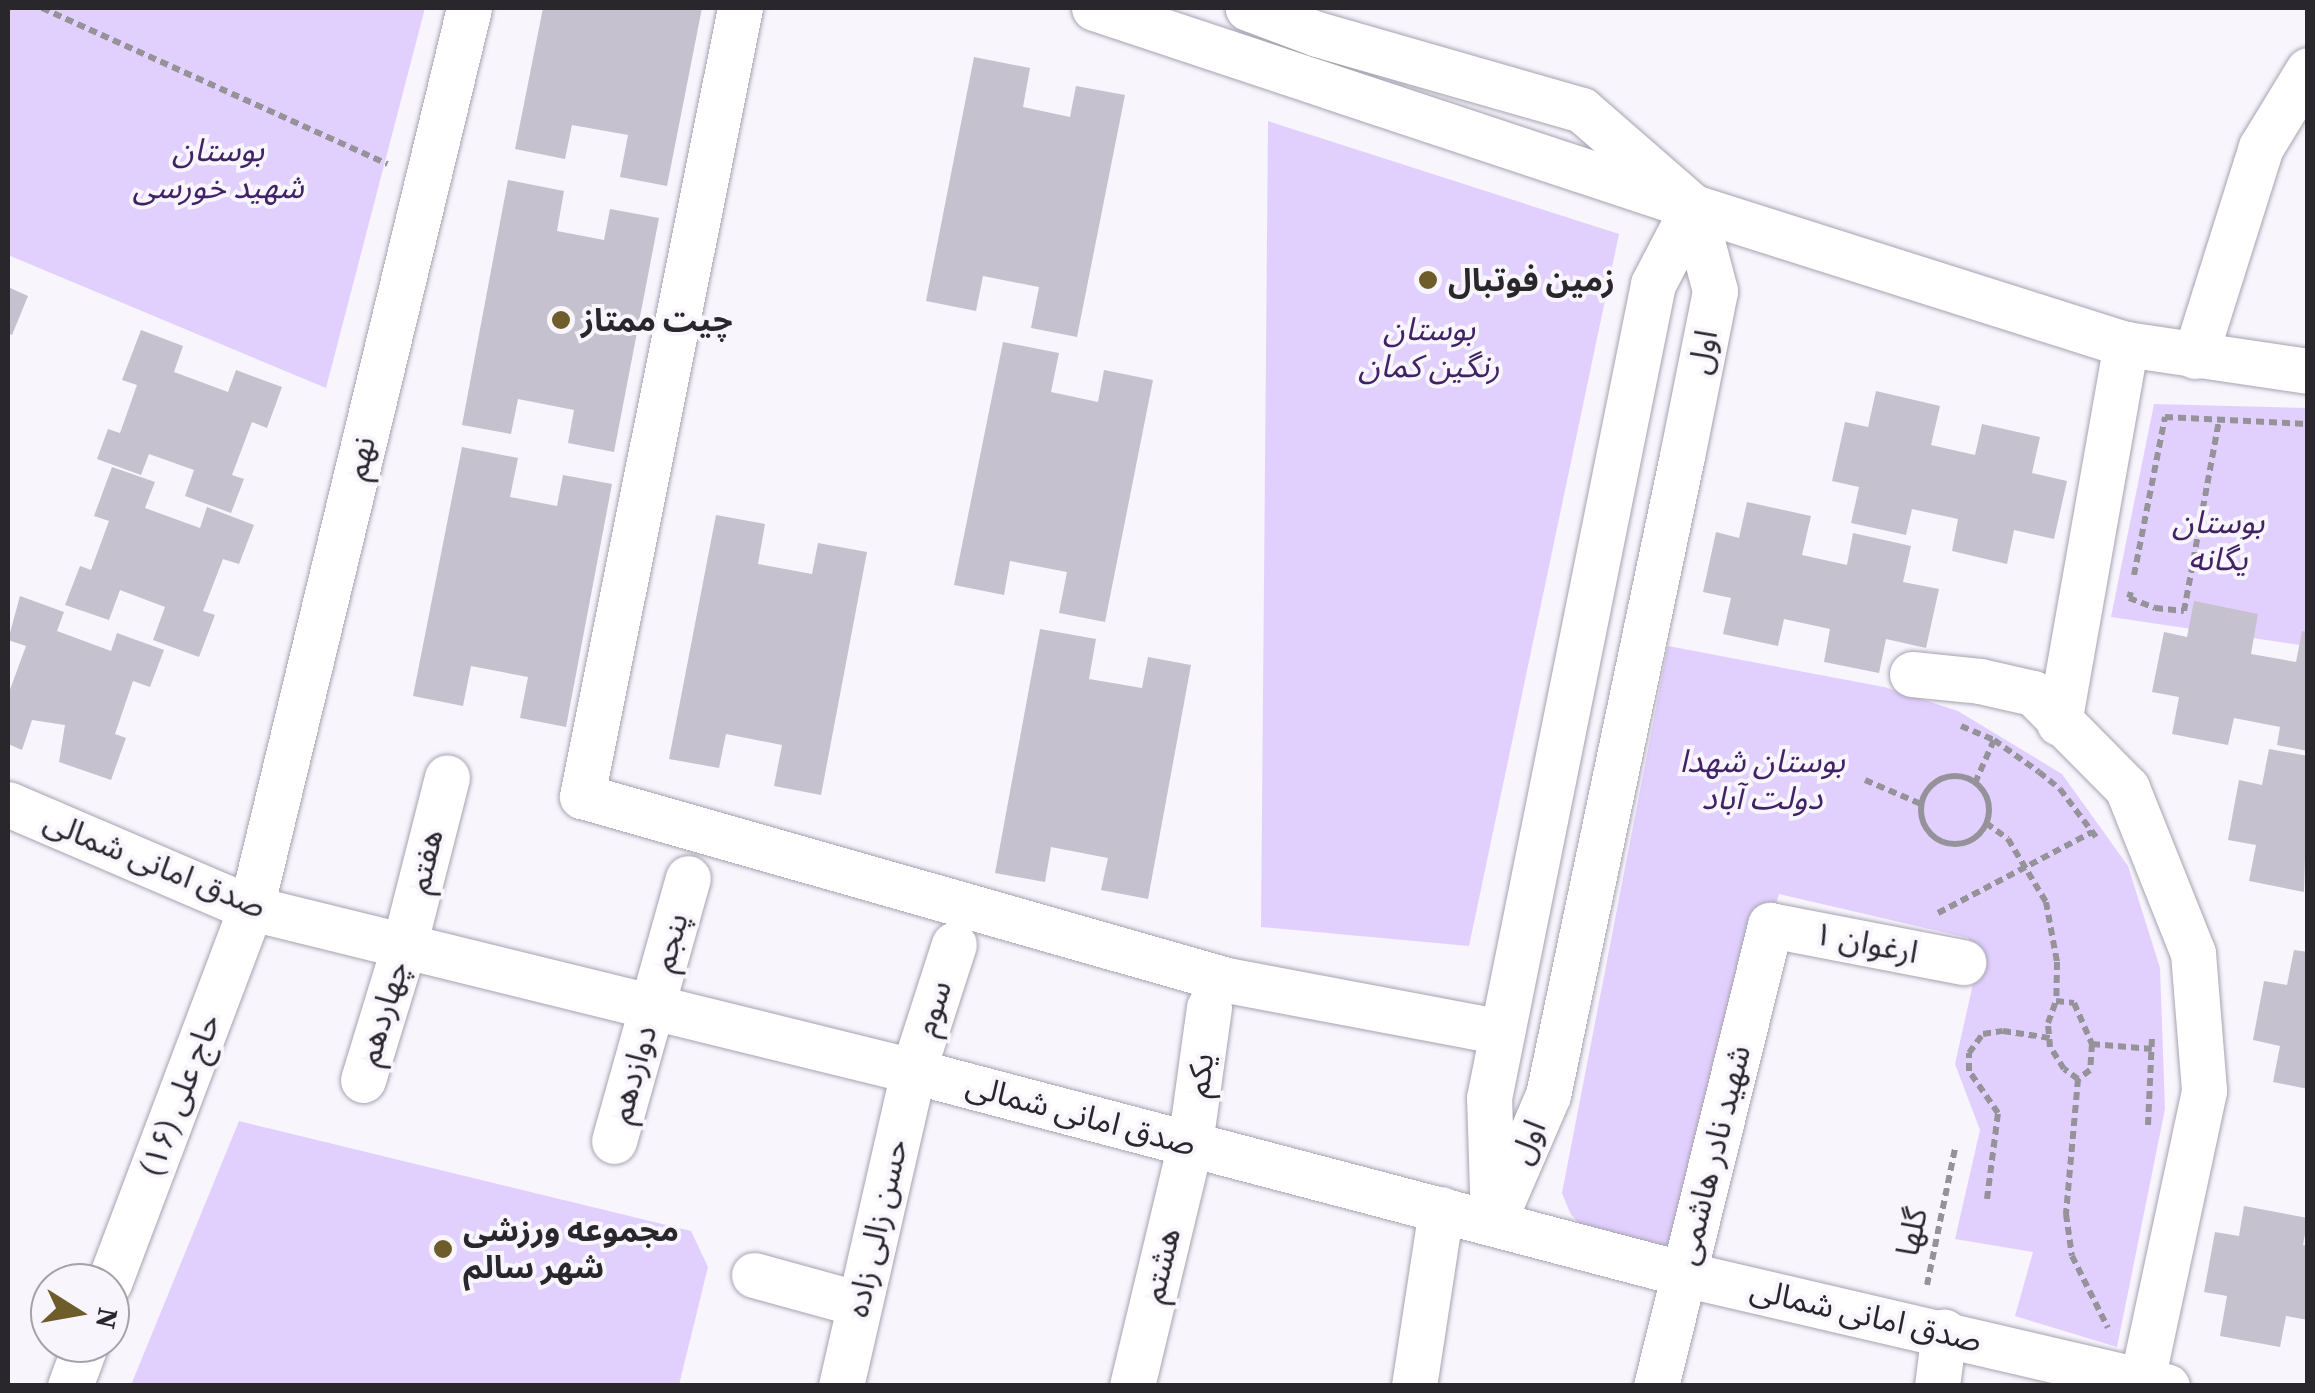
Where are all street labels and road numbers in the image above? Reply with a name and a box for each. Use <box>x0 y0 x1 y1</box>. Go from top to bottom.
street label: اول <box>1680 327 1726 377</box>
street label: نهم <box>336 433 384 483</box>
street label: صدق امانی شمالی <box>38 802 272 926</box>
street label: هفتم <box>399 825 451 897</box>
street label: پنجم <box>643 908 697 976</box>
street label: ارغوان ۱ <box>1811 914 1921 972</box>
street label: چهاردهم <box>349 956 417 1070</box>
street label: سوم <box>906 976 960 1040</box>
street label: حاج علی (۱۶) <box>131 1008 229 1182</box>
street label: دوازدهم <box>601 1021 665 1127</box>
street label: شهید نادر هاشمی <box>1667 1041 1759 1269</box>
street label: یکم <box>1178 1051 1222 1099</box>
street label: صدق امانی شمالی <box>962 1066 1200 1164</box>
street label: اول <box>1502 1114 1554 1170</box>
street label: حسن زالی زاده <box>838 1135 916 1321</box>
street label: گلها <box>1888 1204 1936 1260</box>
street label: هشتم <box>1133 1224 1189 1306</box>
street label: صدق امانی شمالی <box>1747 1270 1985 1360</box>

